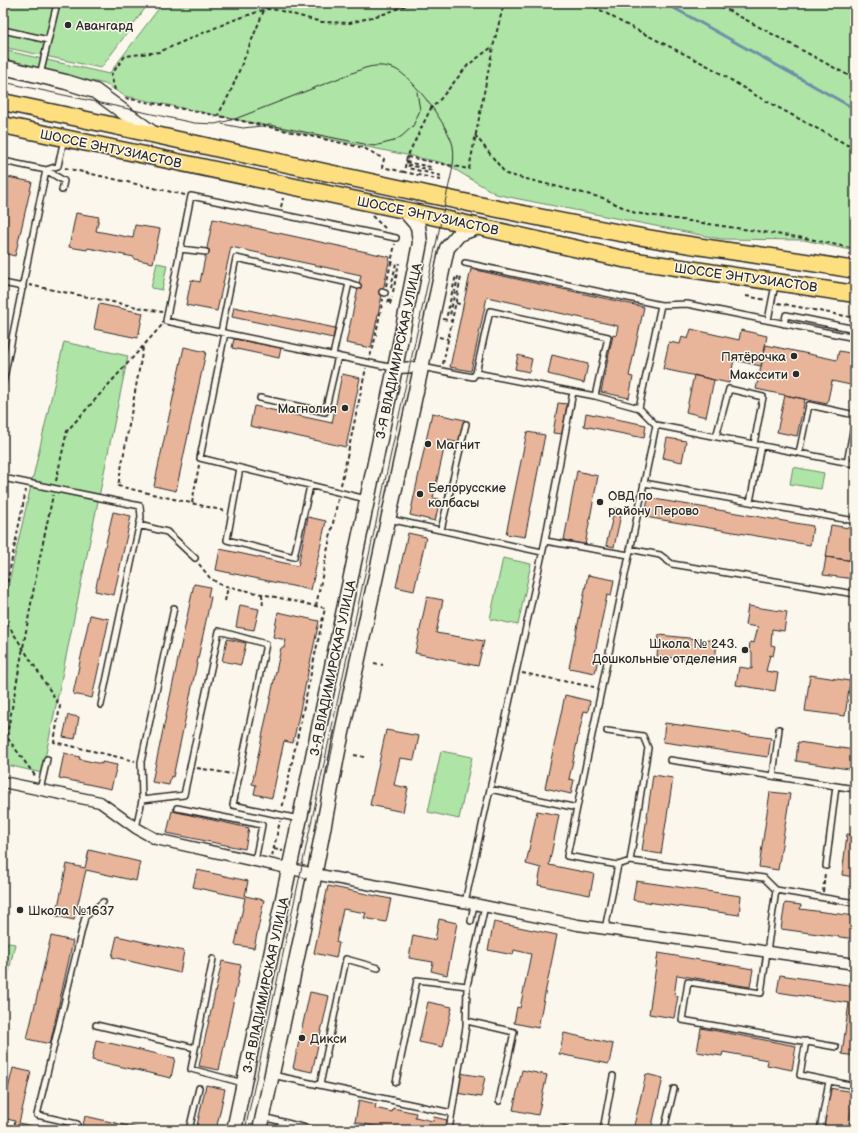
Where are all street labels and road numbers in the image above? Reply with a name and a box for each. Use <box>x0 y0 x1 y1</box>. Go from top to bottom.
street label: ШОССЕ ЭНТУЗИАСТОВ <box>39 126 183 172</box>
street label: ШОССЕ ЭНТУЗИАСТОВ <box>356 193 500 239</box>
street label: ШОССЕ ЭНТУЗИАСТОВ <box>673 260 818 296</box>
street label: 3-Я ВЛАДИМИРСКАЯ УЛИЦА <box>373 262 425 441</box>
street label: 3-Я ВЛАДИМИРСКАЯ УЛИЦА <box>307 579 359 758</box>
street label: 3-Я ВЛАДИМИРСКАЯ УЛИЦА <box>240 896 292 1075</box>

